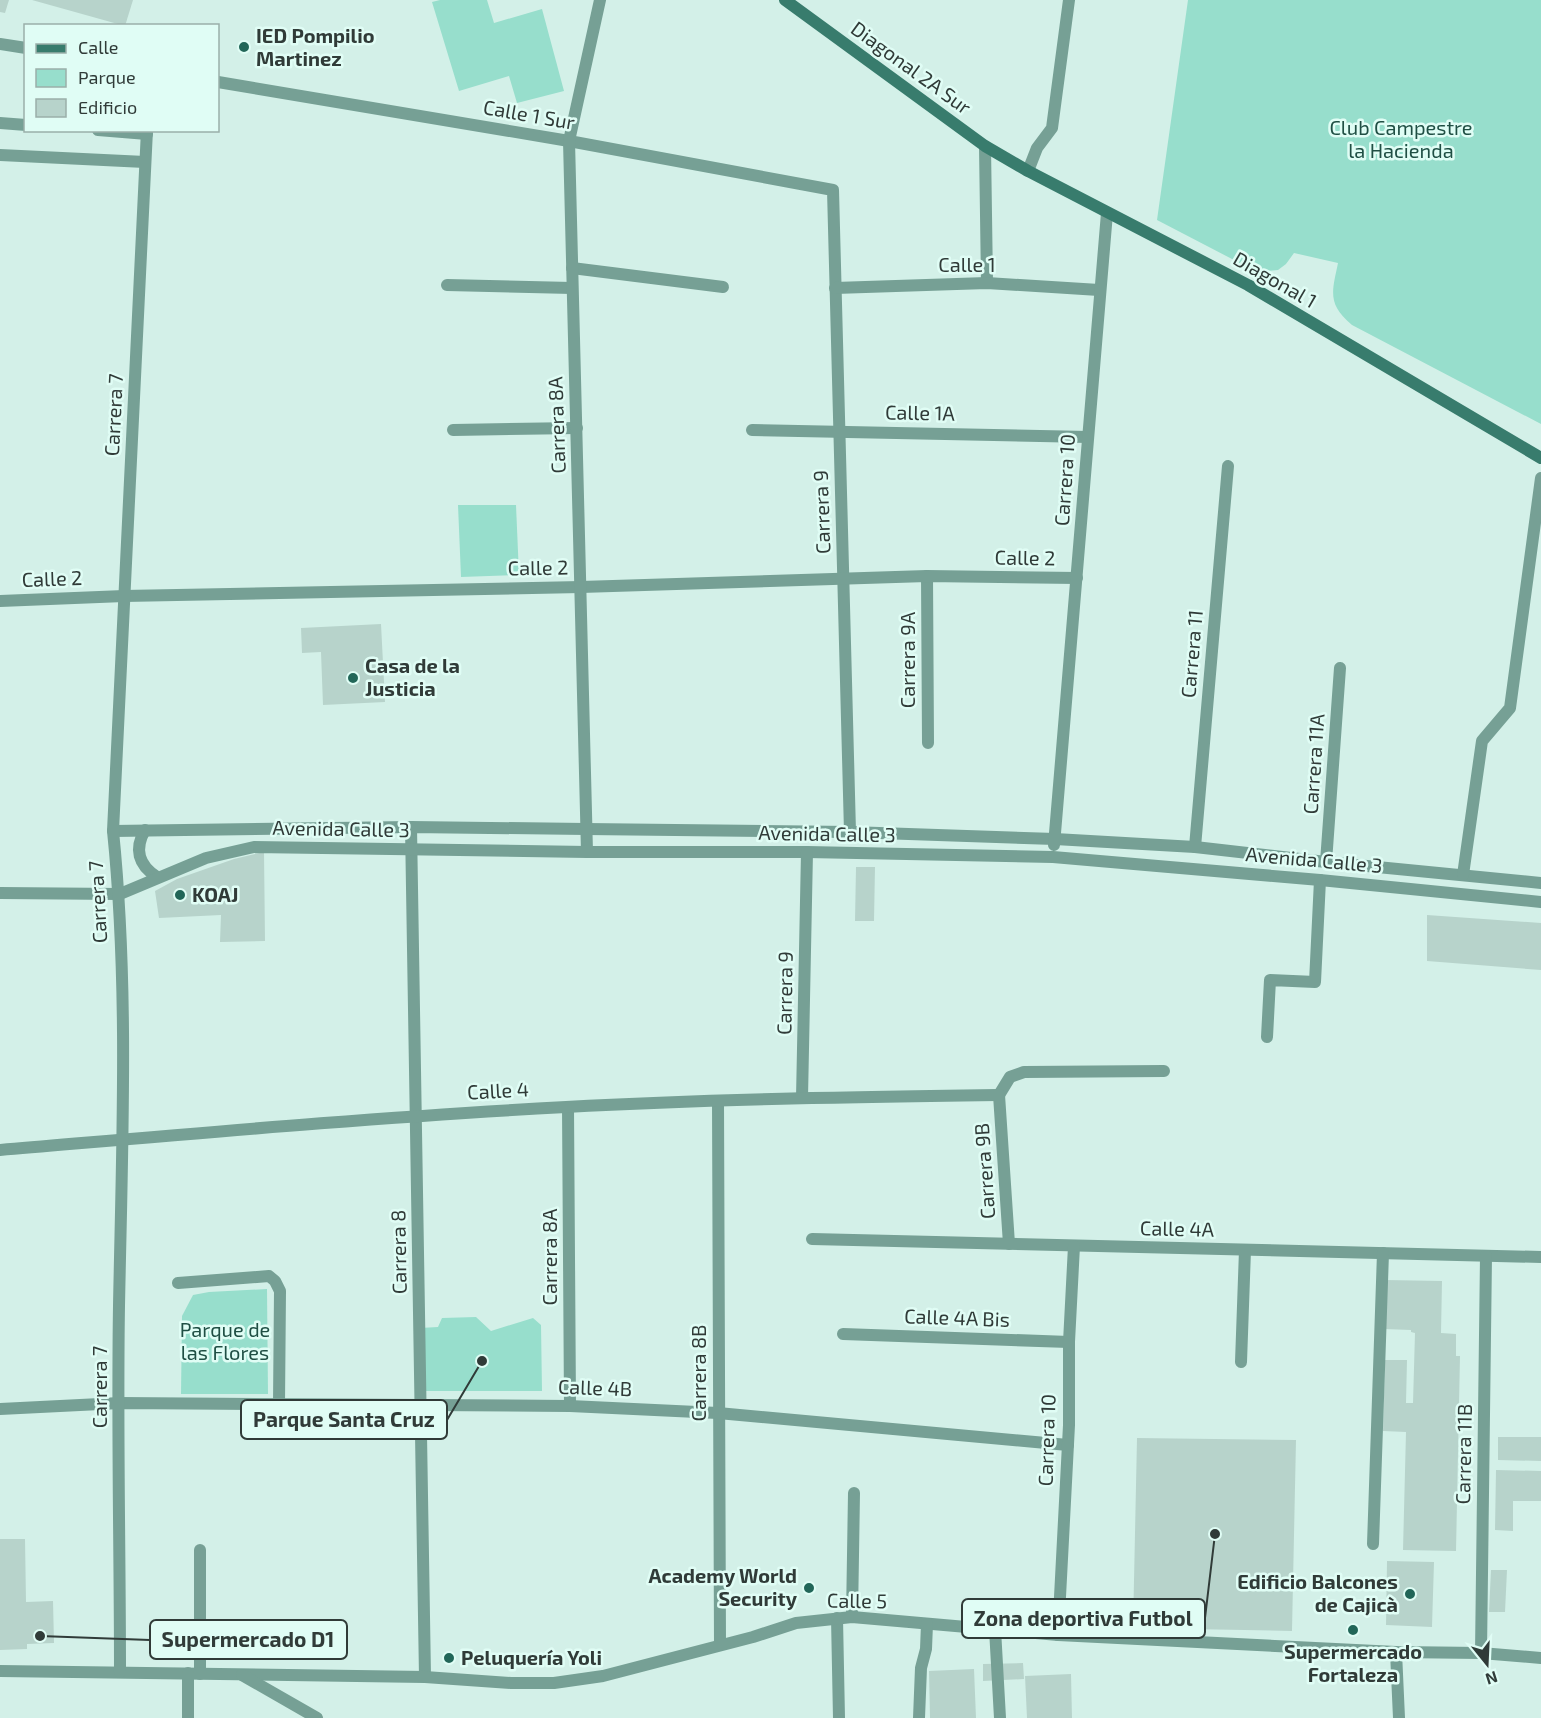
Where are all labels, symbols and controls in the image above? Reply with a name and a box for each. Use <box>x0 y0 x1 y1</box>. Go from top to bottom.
street label: Diagonal 2A Sur <box>847 16 976 119</box>
place label: IED Pompilio Martinez <box>256 23 375 70</box>
legend <box>24 24 219 132</box>
text: Calle <box>78 36 119 58</box>
marker: IED Pompilio Martinez <box>237 40 251 54</box>
text: Parque <box>78 66 136 88</box>
street label: Calle 1 Sur <box>482 94 577 134</box>
text: Edificio <box>78 96 137 118</box>
park label: Club Campestre la Hacienda <box>1329 115 1473 162</box>
street label: Diagonal 1 <box>1230 246 1321 313</box>
street label: Calle 1 <box>938 252 996 276</box>
street label: Carrera 7 <box>99 373 127 457</box>
street label: Carrera 8A <box>542 376 570 474</box>
street label: Calle 1A <box>885 399 956 425</box>
street label: Carrera 10 <box>1049 433 1079 527</box>
street label: Carrera 9 <box>808 470 834 554</box>
street label: Calle 2 <box>994 544 1056 570</box>
street label: Calle 2 <box>507 554 569 580</box>
street label: Calle 2 <box>21 565 83 591</box>
street label: Carrera 11 <box>1175 609 1207 699</box>
street label: Carrera 9A <box>895 611 919 708</box>
place label: Casa de la Justicia <box>365 653 460 700</box>
marker: Casa de la Justicia <box>346 671 360 685</box>
street label: Carrera 11A <box>1298 712 1329 815</box>
street label: Avenida Calle 3 <box>272 815 410 841</box>
street label: Avenida Calle 3 <box>758 820 896 846</box>
street label: Avenida Calle 3 <box>1245 841 1384 877</box>
street label: Carrera 7 <box>83 860 111 944</box>
place label: KOAJ <box>192 882 238 906</box>
marker: KOAJ <box>173 888 187 902</box>
street label: Carrera 9 <box>771 951 797 1035</box>
street label: Calle 4 <box>466 1076 529 1104</box>
street label: Carrera 9B <box>969 1122 999 1220</box>
street label: Carrera 8A <box>537 1208 561 1305</box>
street label: Carrera 8 <box>385 1210 411 1294</box>
street label: Calle 4A <box>1140 1215 1215 1241</box>
street label: Calle 4A Bis <box>904 1303 1010 1331</box>
park label: Parque de las Flores <box>180 1317 270 1364</box>
street label: Carrera 8B <box>686 1325 710 1421</box>
street label: Carrera 7 <box>87 1346 111 1428</box>
street label: Calle 4B <box>558 1374 633 1400</box>
street label: Carrera 10 <box>1032 1393 1060 1487</box>
callout: Parque Santa Cruz <box>241 1400 447 1439</box>
street label: Carrera 11B <box>1450 1403 1476 1505</box>
text: Parque Santa Cruz <box>253 1406 435 1431</box>
place label: Academy World Security <box>648 1563 798 1611</box>
place label: Edificio Balcones de Cajicà <box>1237 1569 1398 1616</box>
marker: Academy World Security <box>802 1581 816 1595</box>
street label: Calle 5 <box>827 1587 887 1613</box>
marker: Edificio Balcones de Cajicà <box>1403 1587 1417 1601</box>
callout: Zona deportiva Futbol <box>962 1599 1205 1638</box>
text: Zona deportiva Futbol <box>973 1605 1193 1630</box>
callout: Supermercado D1 <box>150 1620 347 1659</box>
marker: Supermercado Fortaleza <box>1346 1623 1360 1637</box>
text: Supermercado D1 <box>162 1626 334 1651</box>
north arrow <box>1457 1634 1517 1694</box>
place label: Supermercado Fortaleza <box>1284 1639 1422 1686</box>
place label: Peluquería Yoli <box>461 1645 602 1669</box>
marker: Peluquería Yoli <box>442 1651 456 1665</box>
text: N <box>1483 1668 1500 1690</box>

